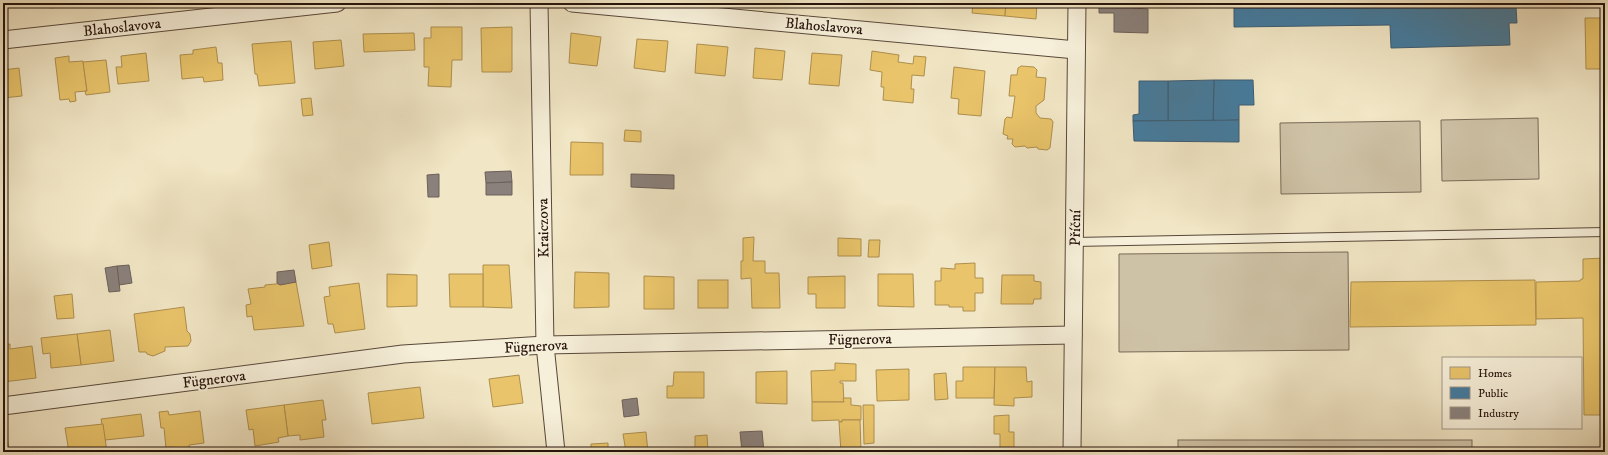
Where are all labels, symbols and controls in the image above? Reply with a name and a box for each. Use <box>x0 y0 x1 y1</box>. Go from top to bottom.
street label: Blahoslavova <box>82 14 162 41</box>
street label: Blahoslavova <box>784 14 864 39</box>
street label: Kraiczova <box>533 197 554 258</box>
street label: Příční <box>1066 209 1085 246</box>
street label: Fügnerova <box>828 329 893 350</box>
street label: Fügnerova <box>504 335 569 358</box>
legend <box>1442 357 1582 429</box>
street label: Fügnerova <box>181 366 247 393</box>
text: Homes <box>1478 366 1512 381</box>
text: Public <box>1478 386 1508 401</box>
text: Industry <box>1478 406 1519 421</box>

